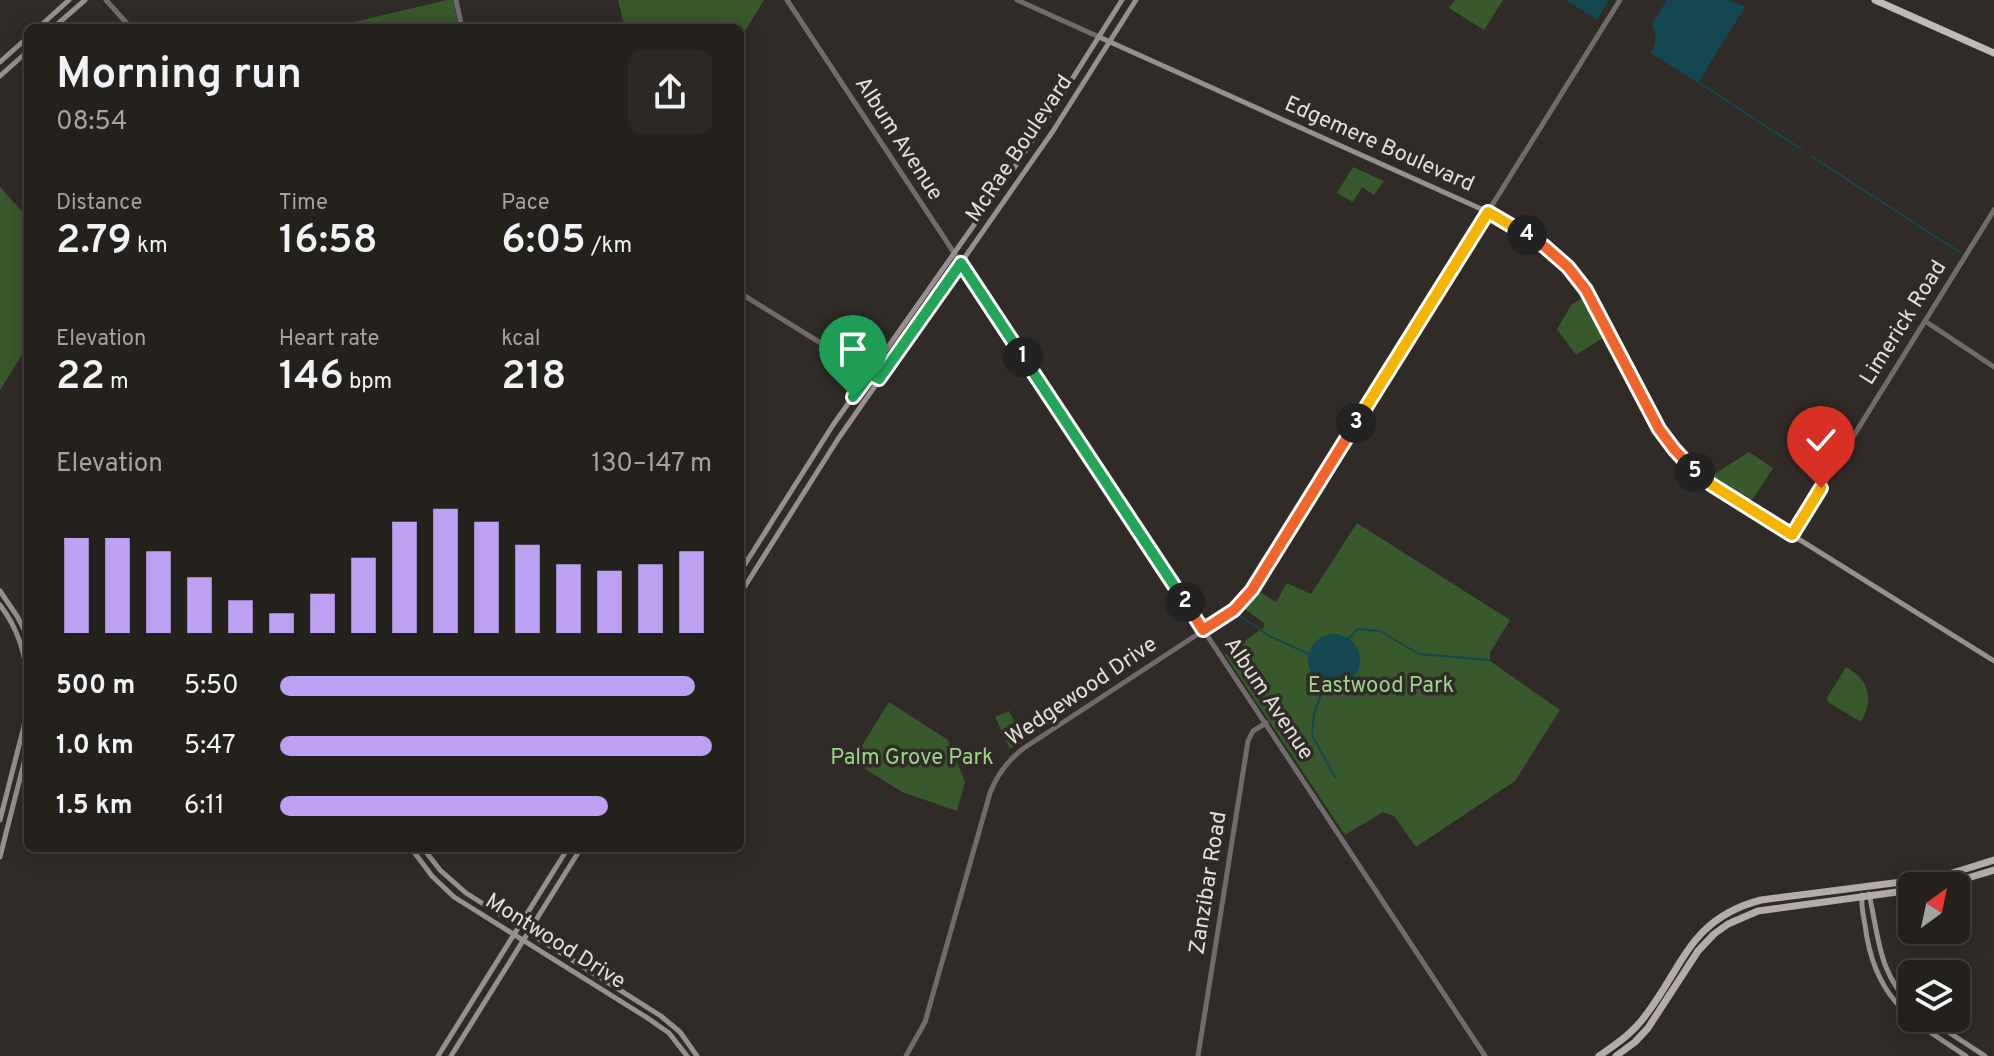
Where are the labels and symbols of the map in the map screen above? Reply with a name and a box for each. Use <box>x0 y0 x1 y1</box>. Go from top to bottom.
street label: McRae Boulevard <box>961 70 1079 228</box>
street label: Album Avenue <box>848 72 948 206</box>
street label: Edgemere Boulevard <box>1280 91 1478 199</box>
pin: 4 <box>1507 215 1547 255</box>
street label: Limerick Road <box>1855 256 1953 390</box>
pin <box>819 315 887 397</box>
pin: 1 <box>1003 337 1043 377</box>
pin: 3 <box>1336 403 1376 443</box>
pin <box>1787 406 1855 488</box>
pin: 5 <box>1675 452 1715 492</box>
pin: 2 <box>1165 582 1205 622</box>
street label: Wedgewood Drive <box>1001 631 1163 753</box>
street label: Album Avenue <box>1217 633 1319 765</box>
park label: Eastwood Park <box>1308 673 1454 700</box>
park label: Palm Grove Park <box>830 745 994 772</box>
street label: Zanzibar Road <box>1184 810 1234 956</box>
north arrow <box>1898 872 1970 944</box>
street label: Montwood Drive <box>480 888 630 996</box>

